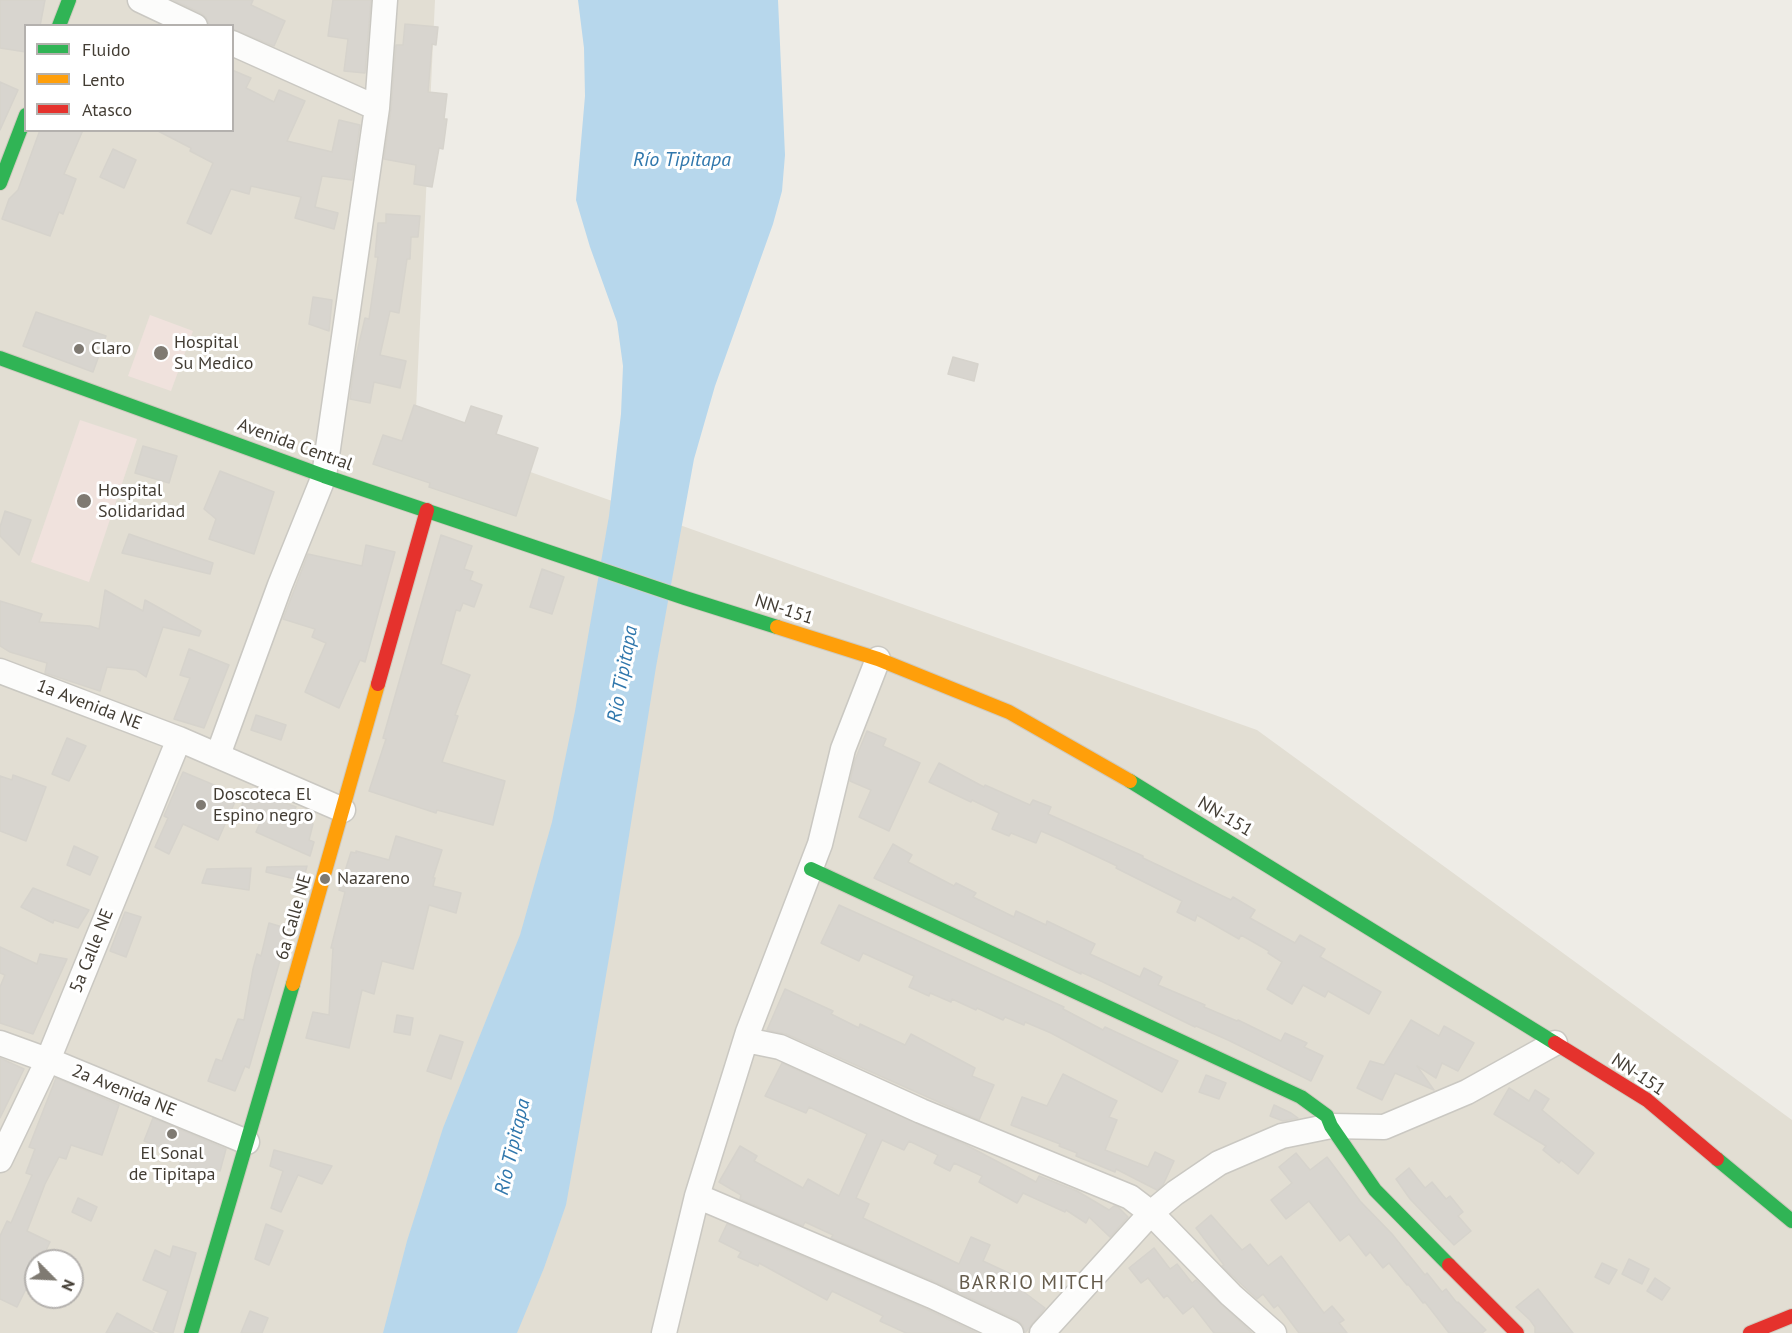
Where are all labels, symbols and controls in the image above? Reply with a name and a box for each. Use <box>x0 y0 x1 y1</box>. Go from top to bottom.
legend <box>24 24 234 132</box>
text: Fluido <box>82 38 130 61</box>
text: Lento <box>82 68 125 91</box>
text: Atasco <box>82 98 132 121</box>
water label: Río Tipitapa <box>633 148 731 172</box>
place label: Hospital Su Medico <box>174 332 253 374</box>
place label: Claro <box>91 338 131 360</box>
marker: Claro <box>72 342 86 356</box>
marker: Hospital Su Medico <box>152 344 170 362</box>
street label: Avenida Central <box>235 414 355 476</box>
place label: Hospital Solidaridad <box>98 480 185 522</box>
marker: Hospital Solidaridad <box>75 492 93 510</box>
street label: NN-151 <box>752 590 816 630</box>
water label: Río Tipitapa <box>603 624 643 724</box>
street label: 1a Avenida NE <box>33 675 145 735</box>
place label: Doscoteca El Espino negro <box>213 784 313 826</box>
street label: NN-151 <box>1194 792 1256 842</box>
marker: Doscoteca El Espino negro <box>194 798 208 812</box>
place label: Nazareno <box>337 868 410 890</box>
street label: 6a Calle NE <box>271 871 317 963</box>
marker: Nazareno <box>318 872 332 886</box>
street label: 5a Calle NE <box>65 906 119 996</box>
street label: NN-151 <box>1607 1049 1669 1101</box>
street label: 2a Avenida NE <box>69 1060 179 1122</box>
water label: Río Tipitapa <box>490 1097 536 1197</box>
marker: El Sonal de Tipitapa <box>165 1127 179 1141</box>
place label: El Sonal de Tipitapa <box>129 1143 215 1186</box>
north arrow <box>24 1249 84 1309</box>
district label: BARRIO MITCH <box>959 1271 1105 1295</box>
text: N <box>57 1277 80 1294</box>

